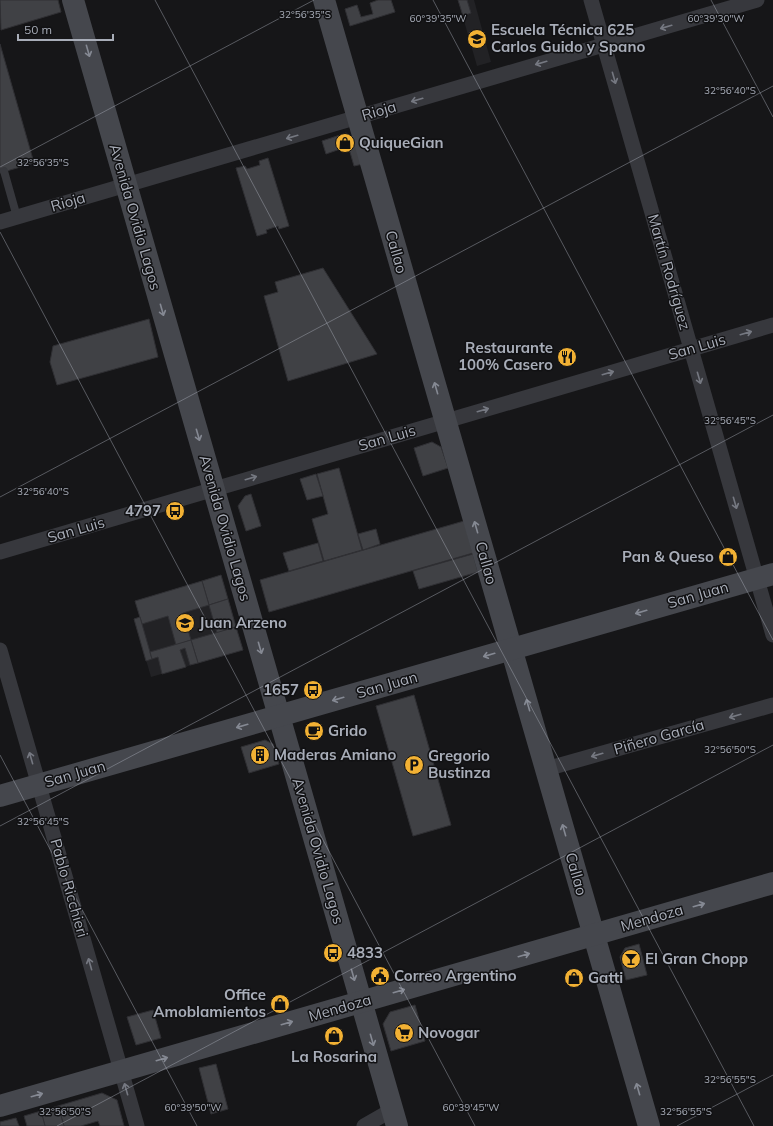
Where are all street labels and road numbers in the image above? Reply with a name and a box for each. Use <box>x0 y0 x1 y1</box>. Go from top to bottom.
street label: Rioja <box>359 97 398 124</box>
street label: Avenida Ovidio Lagos <box>105 142 165 292</box>
street label: Rioja <box>48 188 87 215</box>
street label: Martín Rodríguez <box>644 212 695 332</box>
street label: Callao <box>381 228 412 276</box>
street label: San Luis <box>666 329 728 364</box>
street label: San Luis <box>356 420 418 455</box>
street label: Avenida Ovidio Lagos <box>195 453 255 603</box>
street label: San Luis <box>45 512 107 547</box>
street label: Callao <box>471 539 502 587</box>
street label: San Juan <box>665 577 730 612</box>
street label: San Juan <box>354 667 419 702</box>
street label: Piñero García <box>611 715 706 759</box>
street label: San Juan <box>42 756 107 791</box>
street label: Avenida Ovidio Lagos <box>288 776 348 926</box>
street label: Pablo Ricchieri <box>46 836 93 939</box>
street label: Callao <box>561 850 592 898</box>
street label: Mendoza <box>618 900 685 935</box>
street label: Mendoza <box>306 990 373 1025</box>

